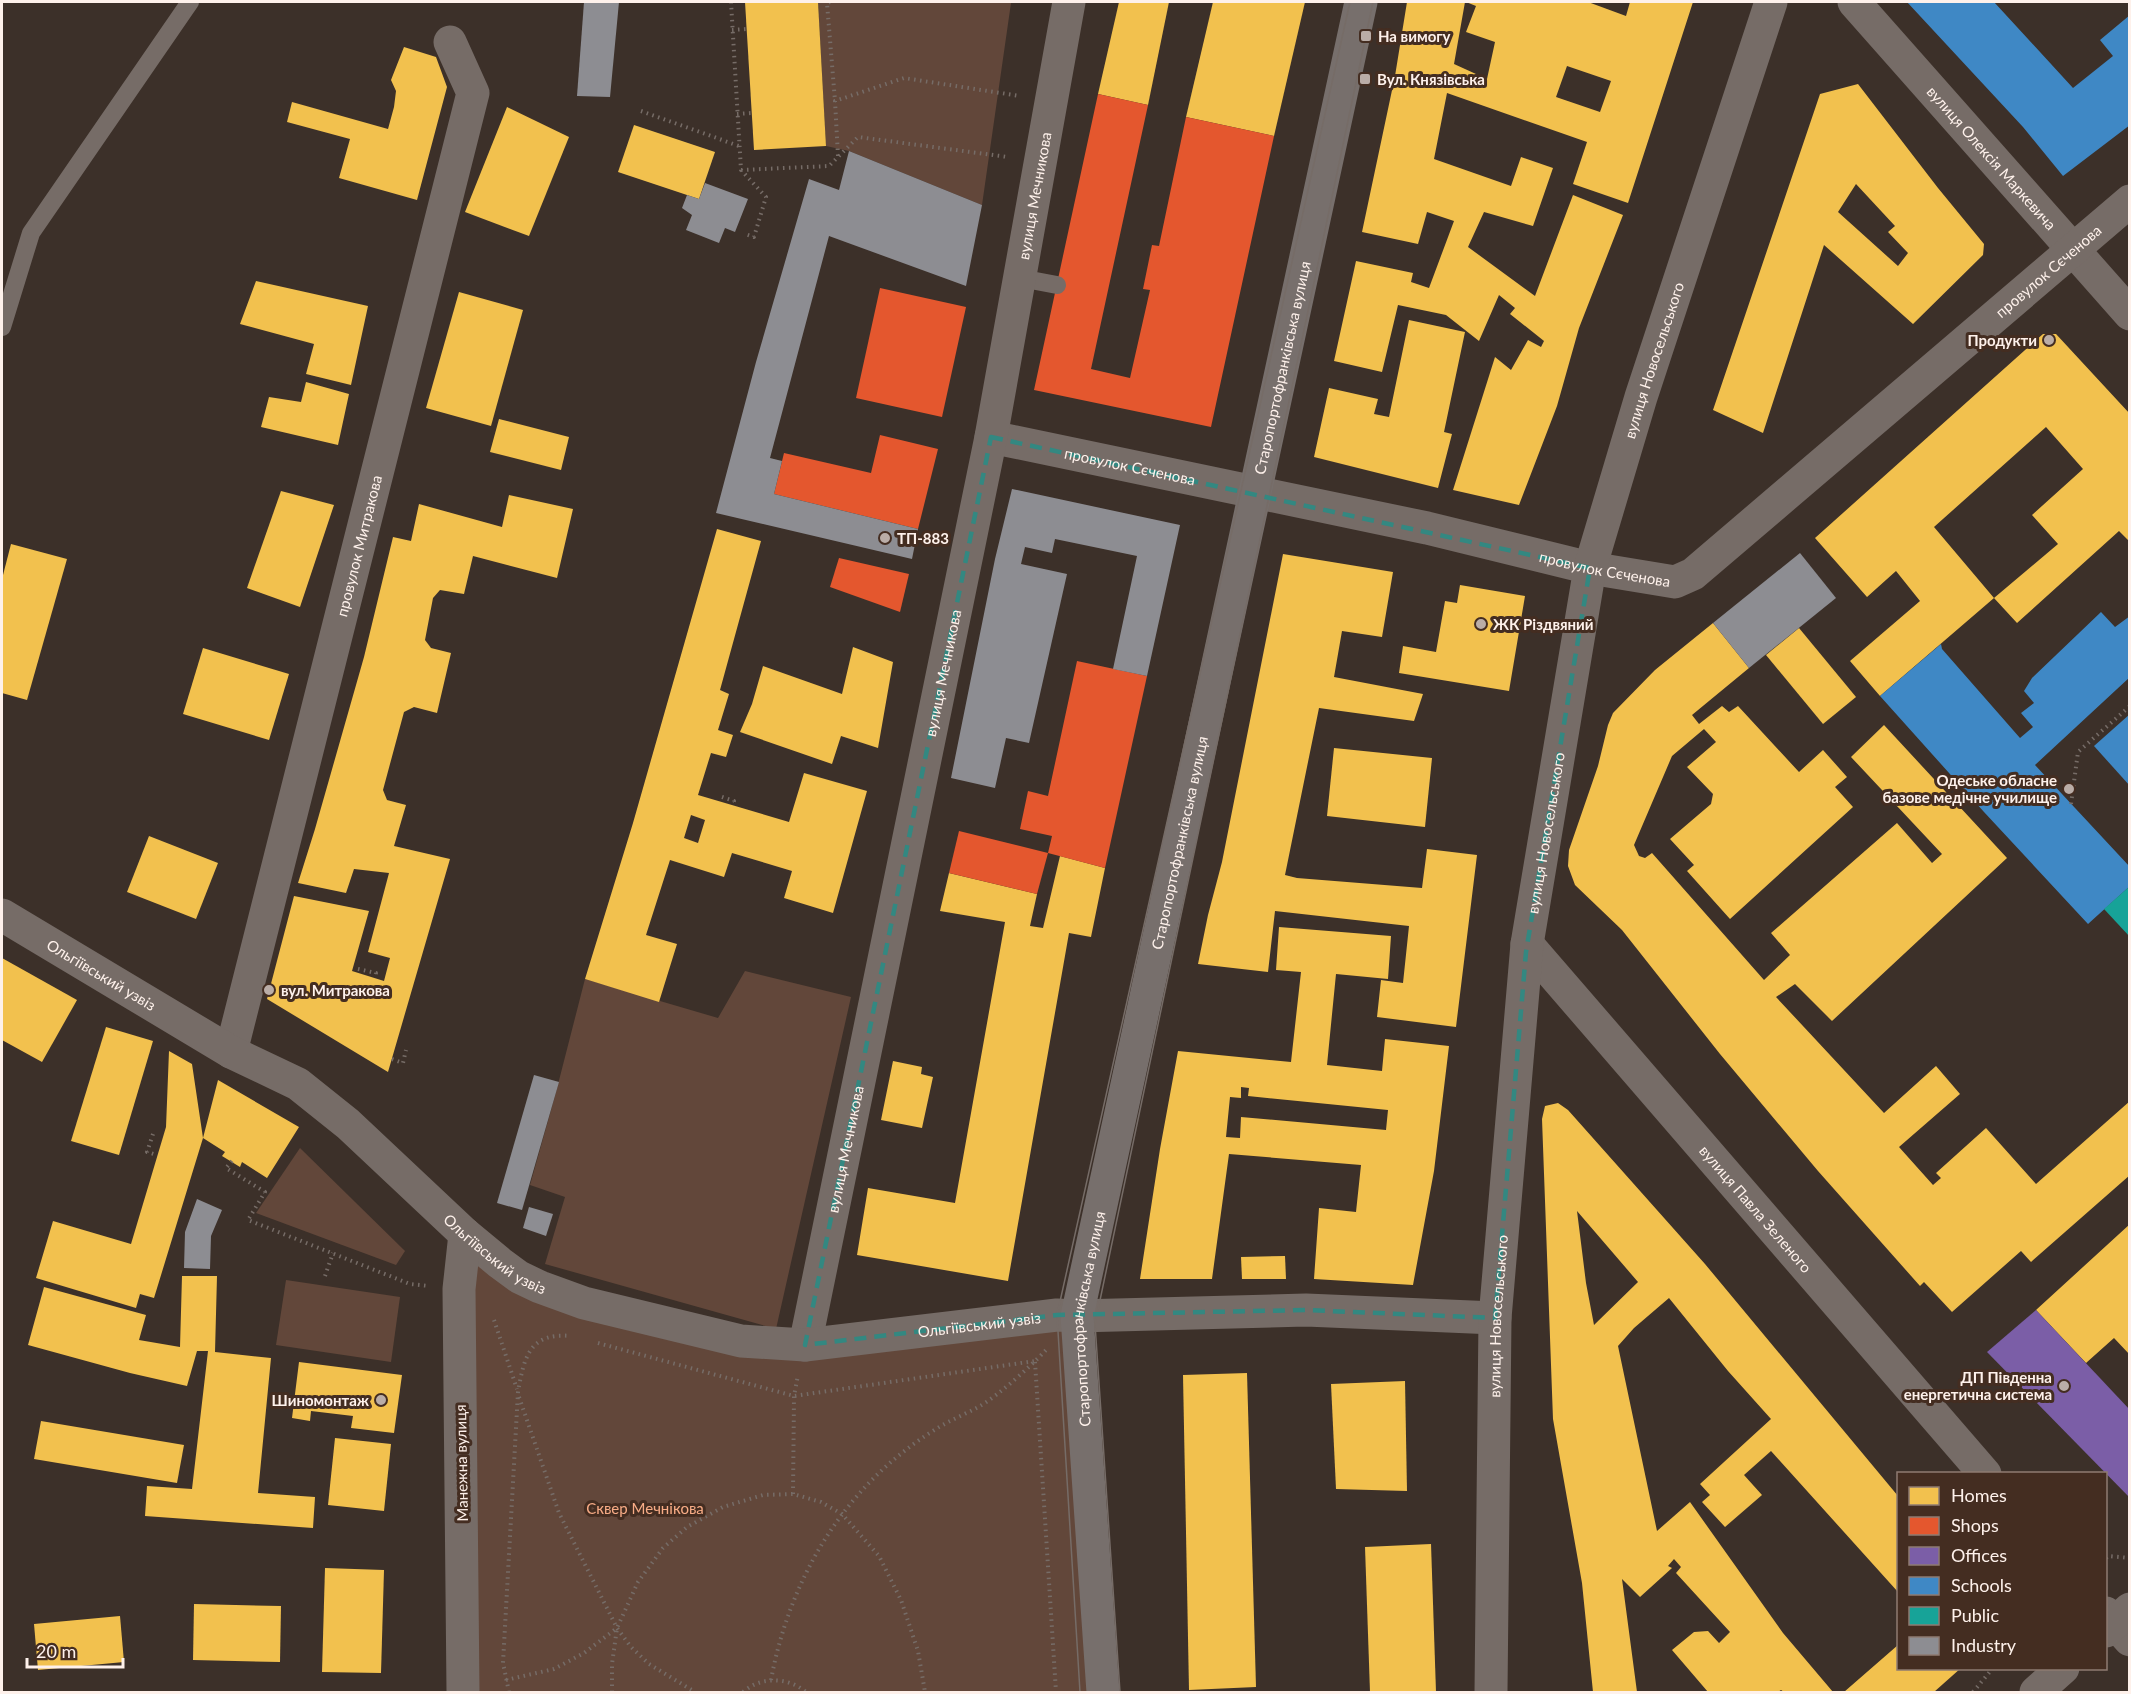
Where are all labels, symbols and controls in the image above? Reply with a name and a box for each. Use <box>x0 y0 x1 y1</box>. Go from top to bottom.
place label: На вимогу <box>1378 27 1451 45</box>
marker: На вимогу <box>1359 29 1373 43</box>
place label: Вул. Князівська <box>1377 70 1485 88</box>
marker: Вул. Князівська <box>1358 72 1372 86</box>
street label: вулиця Олексія Маркевича <box>1923 82 2060 233</box>
street label: вулиця Мечникова <box>1014 130 1055 261</box>
street label: провулок Сєченова <box>1992 221 2105 321</box>
street label: Старопортофранківська вулиця <box>1250 259 1314 476</box>
street label: вулиця Новосельського <box>1620 280 1687 441</box>
place label: Продукти <box>1967 331 2037 349</box>
marker: Продукти <box>2042 333 2056 347</box>
street label: провулок Сєченова <box>1063 444 1197 488</box>
street label: провулок Митракова <box>332 473 385 619</box>
place label: ТП-883 <box>897 529 949 547</box>
marker: ТП-883 <box>878 531 892 545</box>
street label: провулок Сєченова <box>1537 547 1672 590</box>
street label: вулиця Мечникова <box>921 608 964 738</box>
place label: ЖК Різдвяний <box>1493 615 1594 633</box>
marker: ЖК Різдвяний <box>1474 617 1488 631</box>
street label: Старопортофранківська вулиця <box>1147 734 1211 951</box>
street label: вулиця Новосельського <box>1523 751 1568 915</box>
place label: Одеське обласне базове медічне училище <box>1882 771 2057 806</box>
marker: Одеське обласне базове медічне училище <box>2062 782 2076 796</box>
street label: Ольгіївський узвіз <box>44 935 159 1014</box>
place label: вул. Митракова <box>281 981 390 999</box>
marker: вул. Митракова <box>262 983 276 997</box>
street label: вулиця Мечникова <box>823 1084 867 1214</box>
street label: вулиця Павла Зеленого <box>1696 1142 1816 1276</box>
street label: Старопортофранківська вулиця <box>1068 1209 1108 1427</box>
street label: Ольгіївський узвіз <box>440 1210 549 1298</box>
street label: вулиця Новосельського <box>1485 1234 1511 1398</box>
street label: Ольгіївський узвіз <box>917 1308 1042 1341</box>
place label: ДП Південна енергетична система <box>1904 1368 2052 1403</box>
marker: ДП Південна енергетична система <box>2057 1379 2071 1393</box>
place label: Шиномонтаж <box>272 1391 370 1409</box>
marker: Шиномонтаж <box>374 1393 388 1407</box>
street label: Манежна вулиця <box>451 1404 471 1522</box>
legend <box>1897 1472 2107 1670</box>
text: Homes <box>1951 1484 2007 1506</box>
park label: Сквер Мечнікова <box>586 1499 704 1517</box>
text: Shops <box>1951 1514 1999 1536</box>
text: Offices <box>1951 1544 2007 1566</box>
text: Schools <box>1951 1574 2012 1596</box>
text: Public <box>1951 1604 1999 1626</box>
scale bar <box>27 1631 123 1669</box>
text: Industry <box>1951 1634 2017 1656</box>
text: 20 m <box>36 1640 76 1662</box>

